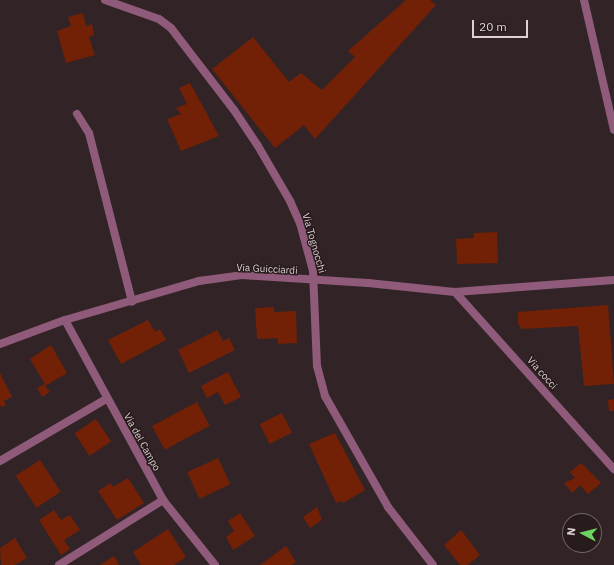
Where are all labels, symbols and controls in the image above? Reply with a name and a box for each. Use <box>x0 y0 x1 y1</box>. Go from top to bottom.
scale bar <box>474 12 530 38</box>
text: 20 m <box>479 19 507 34</box>
street label: Via Tognocchi <box>300 212 328 274</box>
street label: Via Guicciardi <box>236 261 298 277</box>
street label: Via cocci <box>524 354 560 392</box>
street label: Via del Campo <box>121 411 163 473</box>
north arrow <box>562 513 602 553</box>
text: N <box>564 527 579 536</box>

